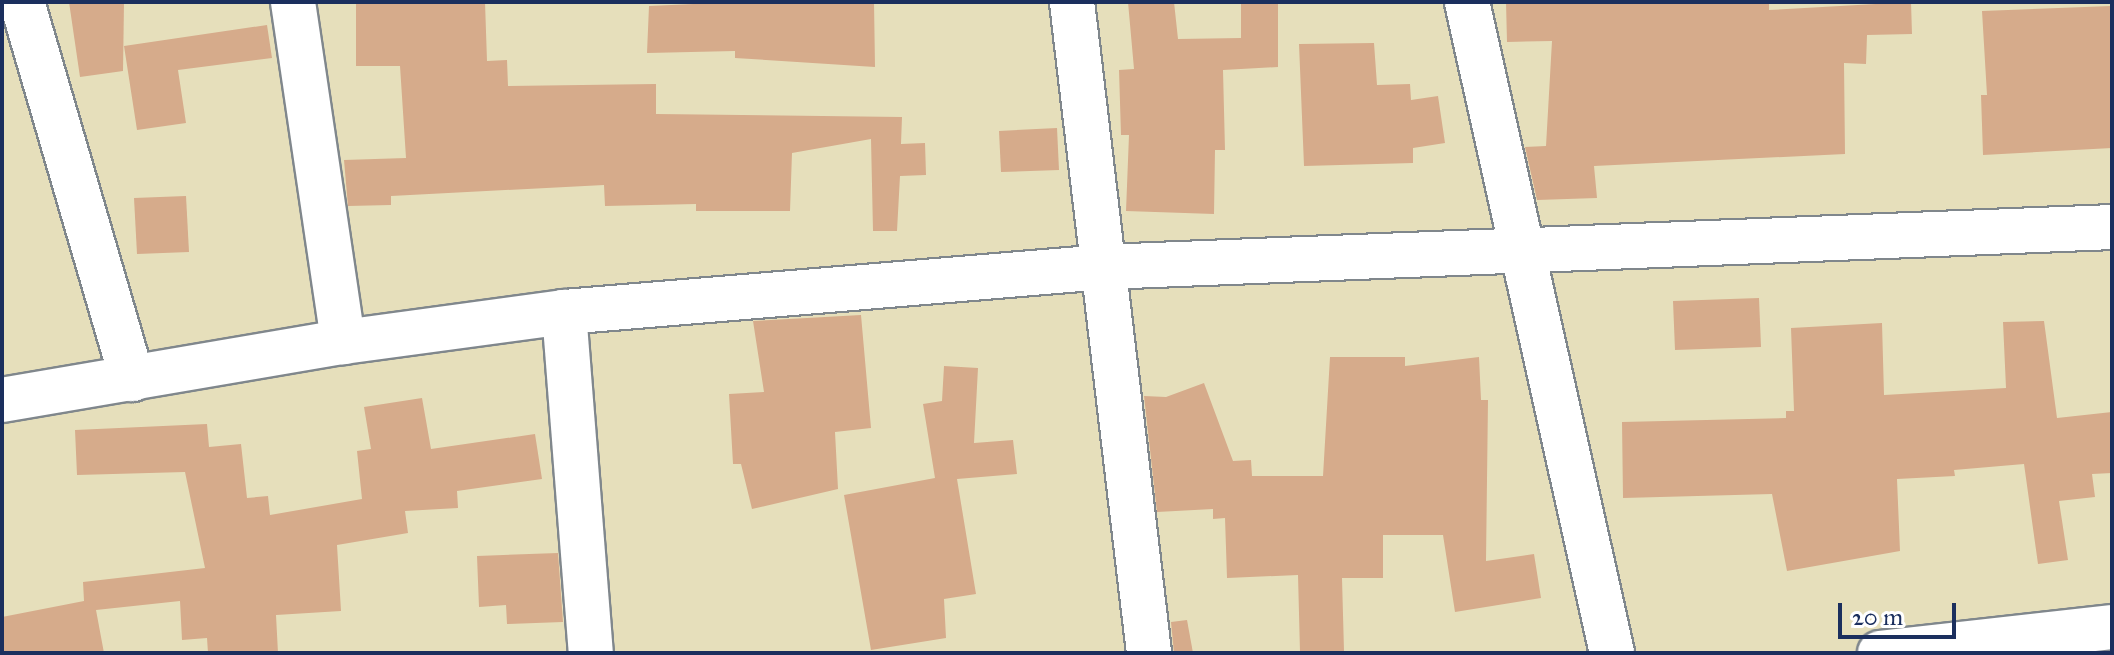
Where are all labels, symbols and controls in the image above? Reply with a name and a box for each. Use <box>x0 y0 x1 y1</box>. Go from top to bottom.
scale bar <box>1842 587 1960 637</box>
text: 20 m <box>1852 602 1903 632</box>

